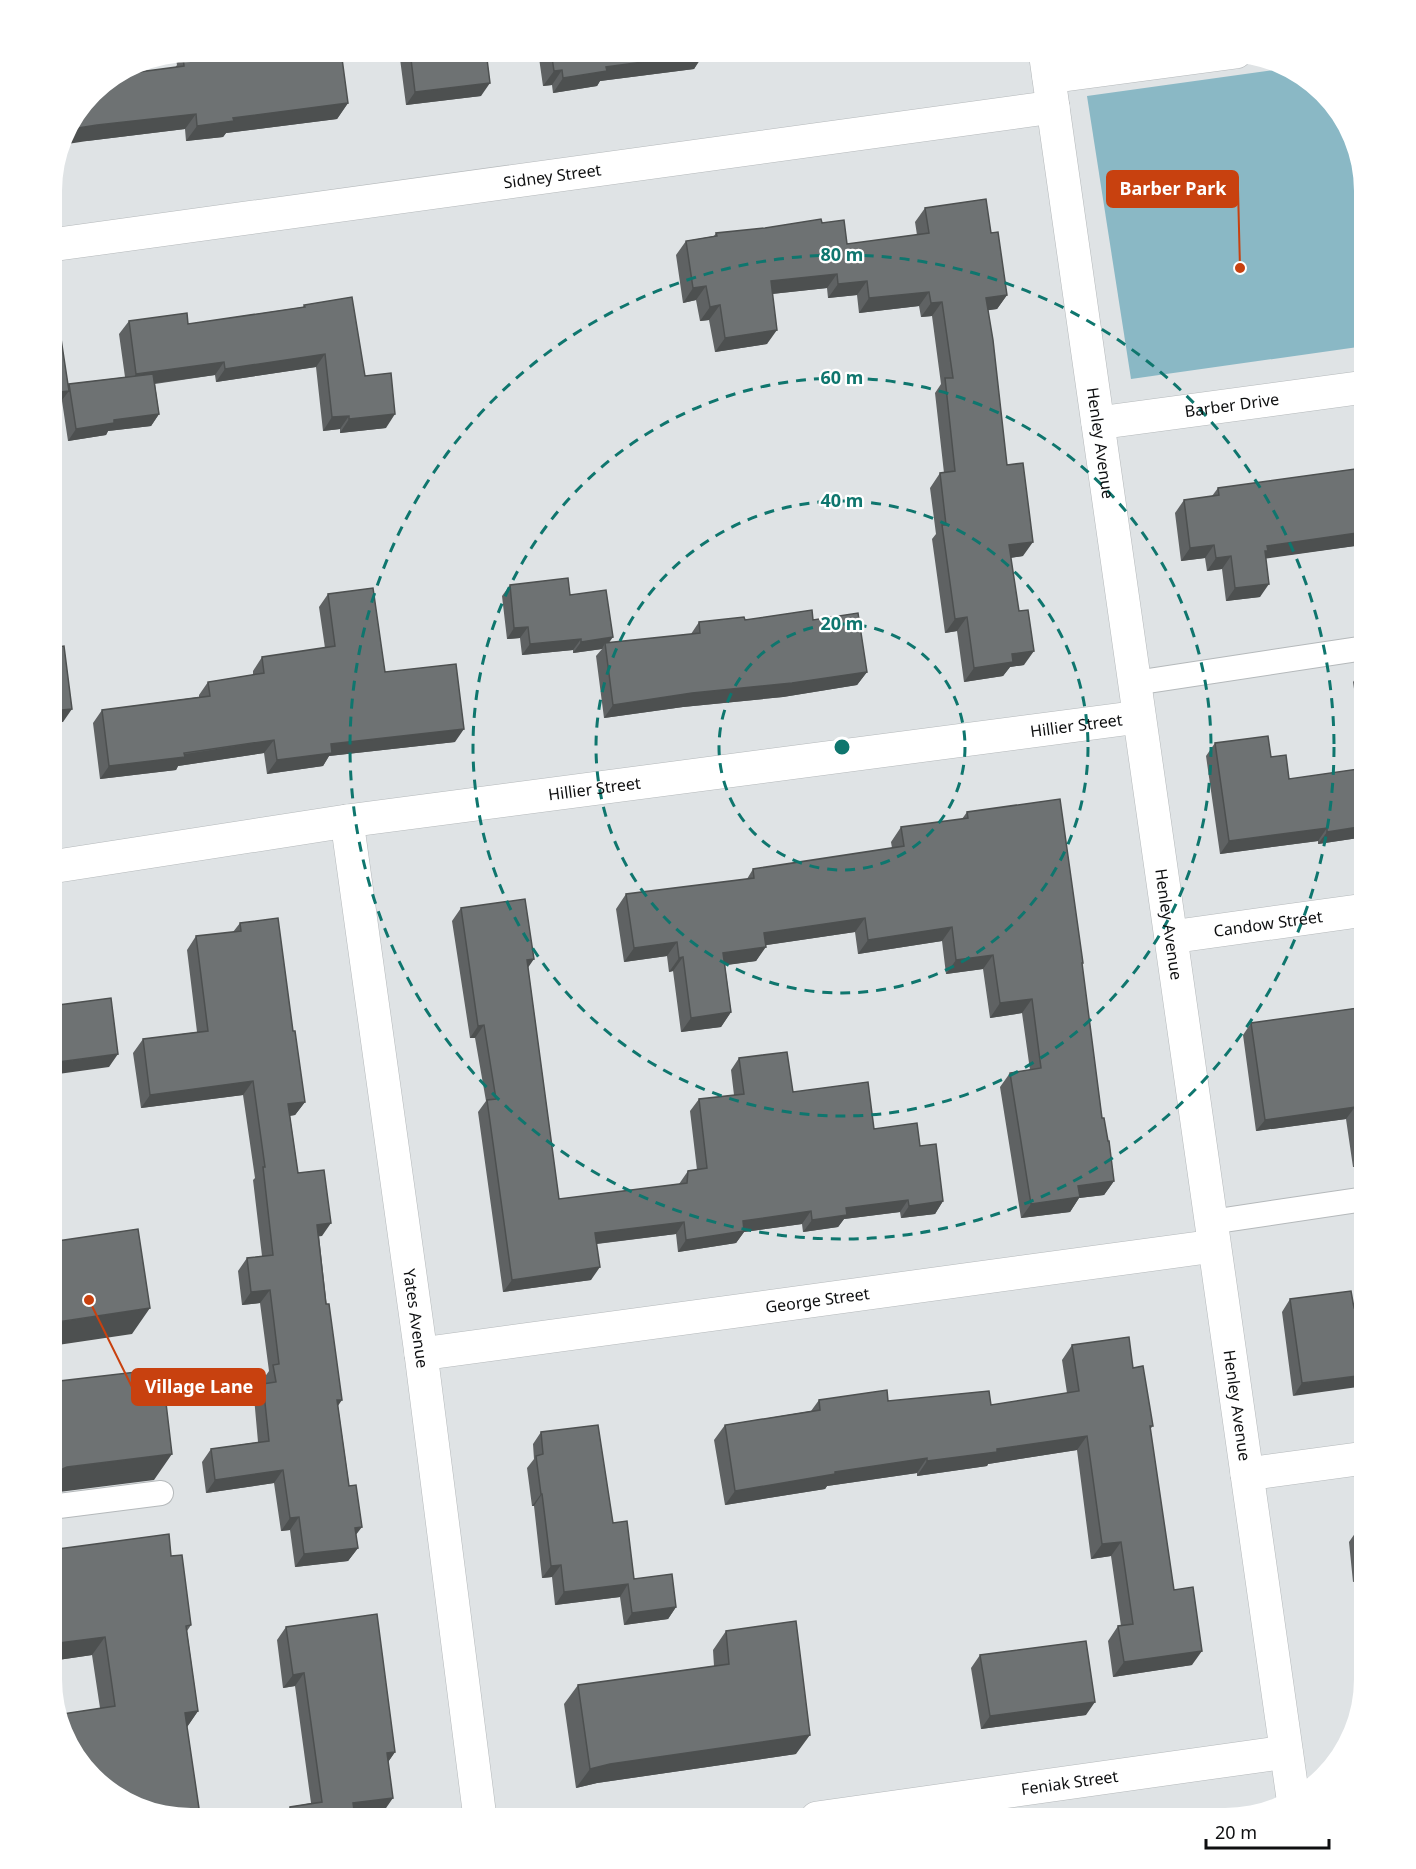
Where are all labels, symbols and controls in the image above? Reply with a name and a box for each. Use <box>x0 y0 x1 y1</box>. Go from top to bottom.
street label: Sidney Street <box>502 158 603 194</box>
callout: Barber Park <box>1107 171 1238 207</box>
text: Barber Park <box>1120 176 1227 200</box>
text: 80 m <box>821 242 863 266</box>
text: 60 m <box>821 365 863 389</box>
street label: Henley Avenue <box>1082 386 1119 500</box>
street label: Barber Drive <box>1183 388 1280 422</box>
text: 40 m <box>821 488 863 512</box>
text: 20 m <box>821 611 863 635</box>
street label: Hillier Street <box>1029 708 1124 742</box>
centre of rings <box>832 737 852 757</box>
street label: Hillier Street <box>547 772 642 805</box>
street label: Henley Avenue <box>1150 867 1188 981</box>
street label: Candow Street <box>1212 905 1324 942</box>
street label: Yates Avenue <box>398 1267 434 1369</box>
street label: George Street <box>764 1282 871 1318</box>
street label: Henley Avenue <box>1218 1348 1256 1463</box>
callout: Village Lane <box>132 1369 265 1405</box>
text: Village Lane <box>145 1374 253 1398</box>
street label: Feniak Street <box>1020 1765 1120 1800</box>
scale bar <box>1206 1812 1329 1850</box>
text: 20 m <box>1215 1820 1257 1844</box>

